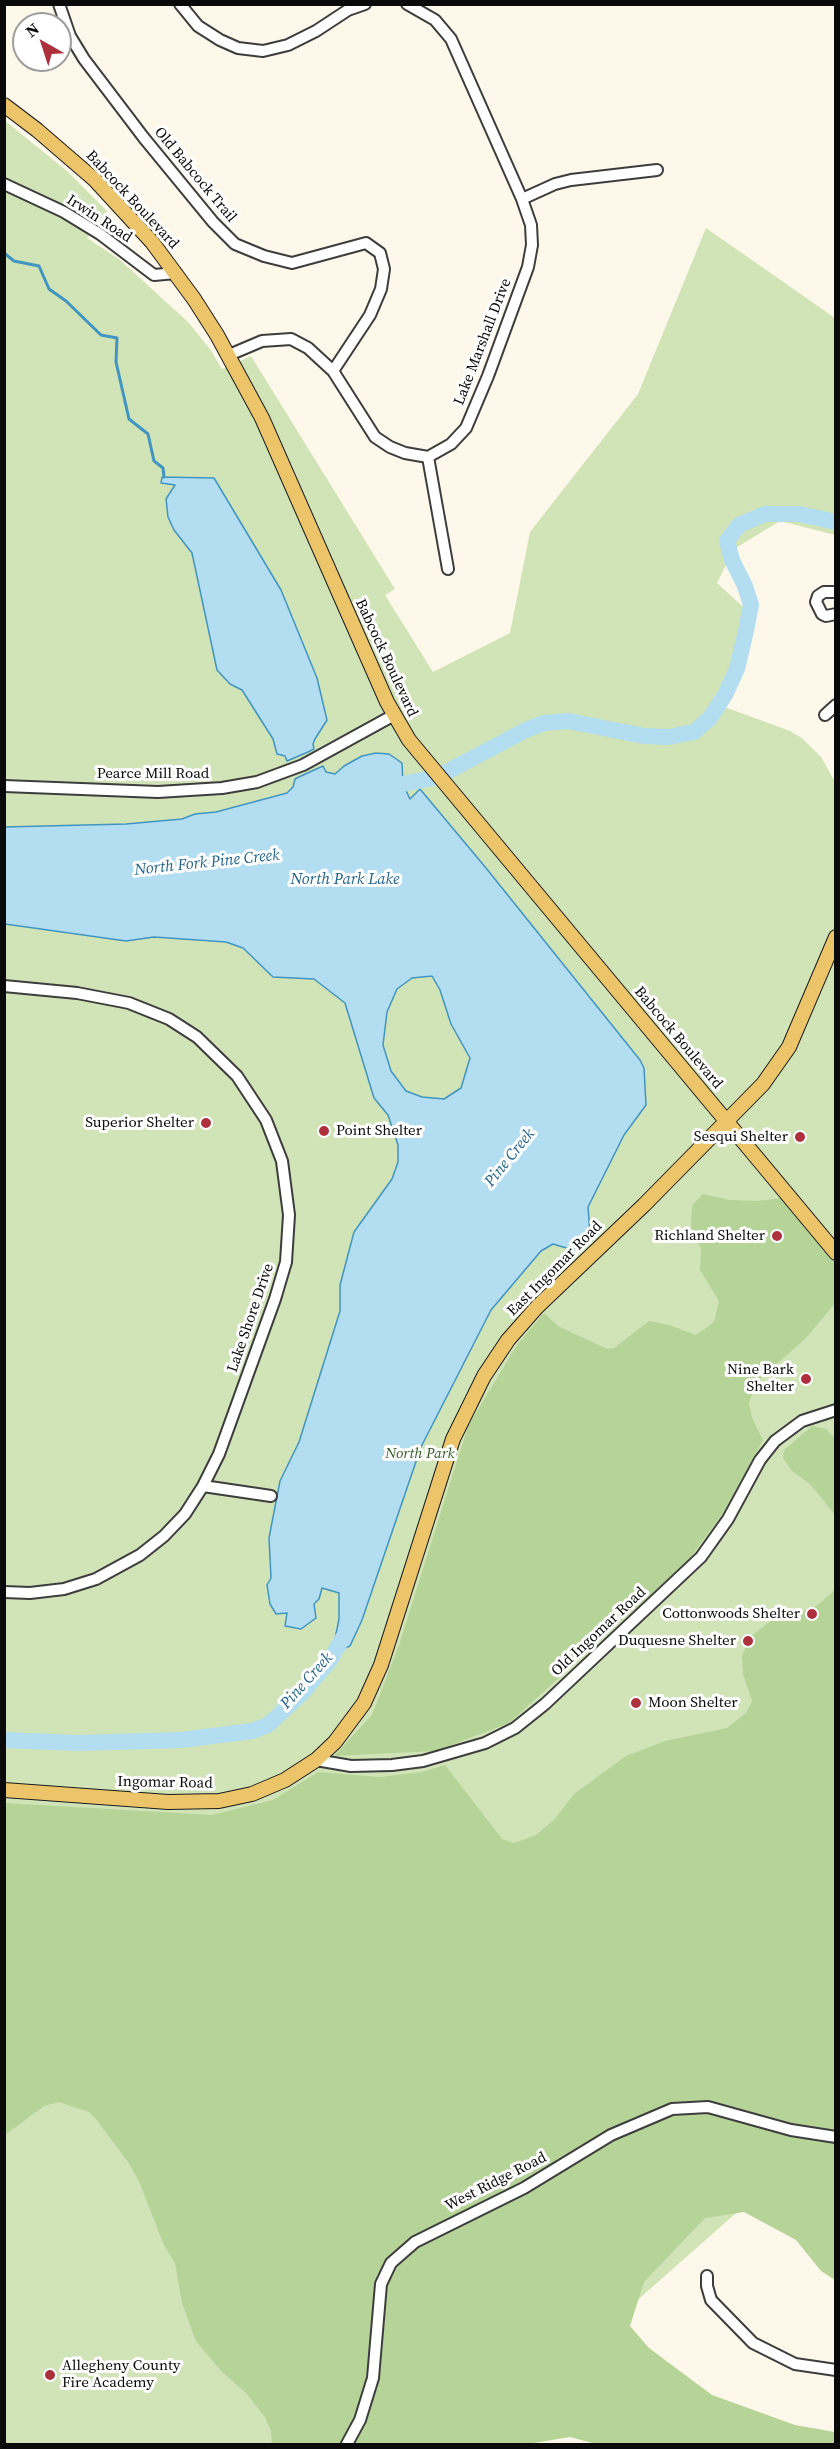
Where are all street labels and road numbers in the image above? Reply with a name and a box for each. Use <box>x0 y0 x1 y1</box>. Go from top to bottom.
street label: Old Babcock Trail <box>150 124 240 226</box>
street label: Babcock Boulevard <box>82 147 182 253</box>
street label: Irwin Road <box>63 191 135 247</box>
street label: Lake Marshall Drive <box>451 276 515 408</box>
street label: Babcock Boulevard <box>351 596 421 720</box>
street label: Pearce Mill Road <box>97 765 209 783</box>
street label: Babcock Boulevard <box>630 983 726 1093</box>
street label: East Ingomar Road <box>504 1218 606 1320</box>
street label: Lake Shore Drive <box>224 1261 278 1375</box>
street label: Old Ingomar Road <box>548 1584 650 1680</box>
street label: Ingomar Road <box>117 1773 213 1793</box>
street label: West Ridge Road <box>442 2149 550 2215</box>

